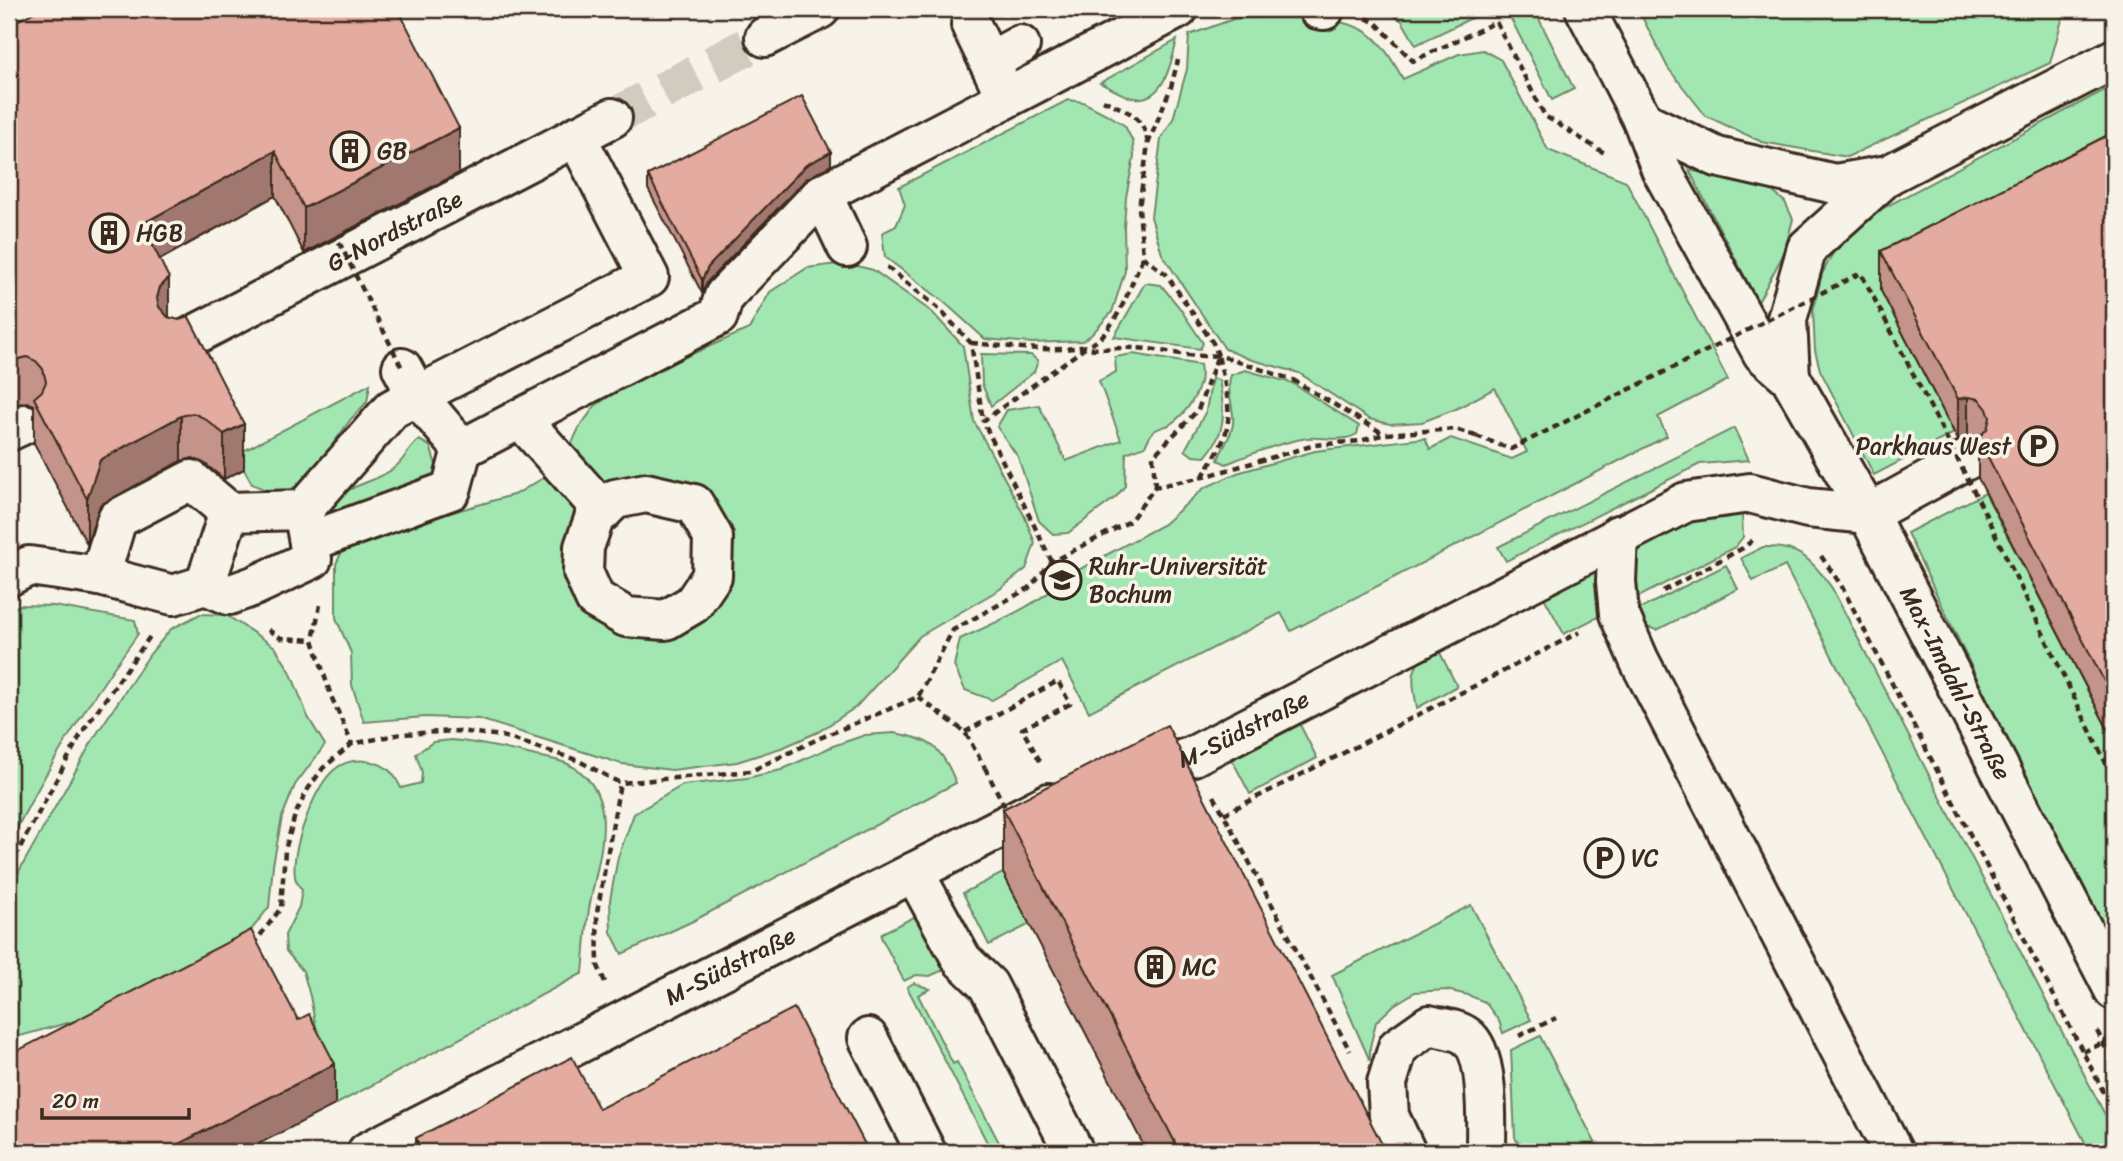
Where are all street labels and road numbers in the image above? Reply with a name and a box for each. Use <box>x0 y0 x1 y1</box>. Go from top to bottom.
street label: G-Nordstraße <box>319 178 470 284</box>
street label: Max-Imdahl-Straße <box>1888 578 2023 788</box>
street label: M-Südstraße <box>1173 678 1317 780</box>
street label: M-Südstraße <box>657 915 803 1017</box>

